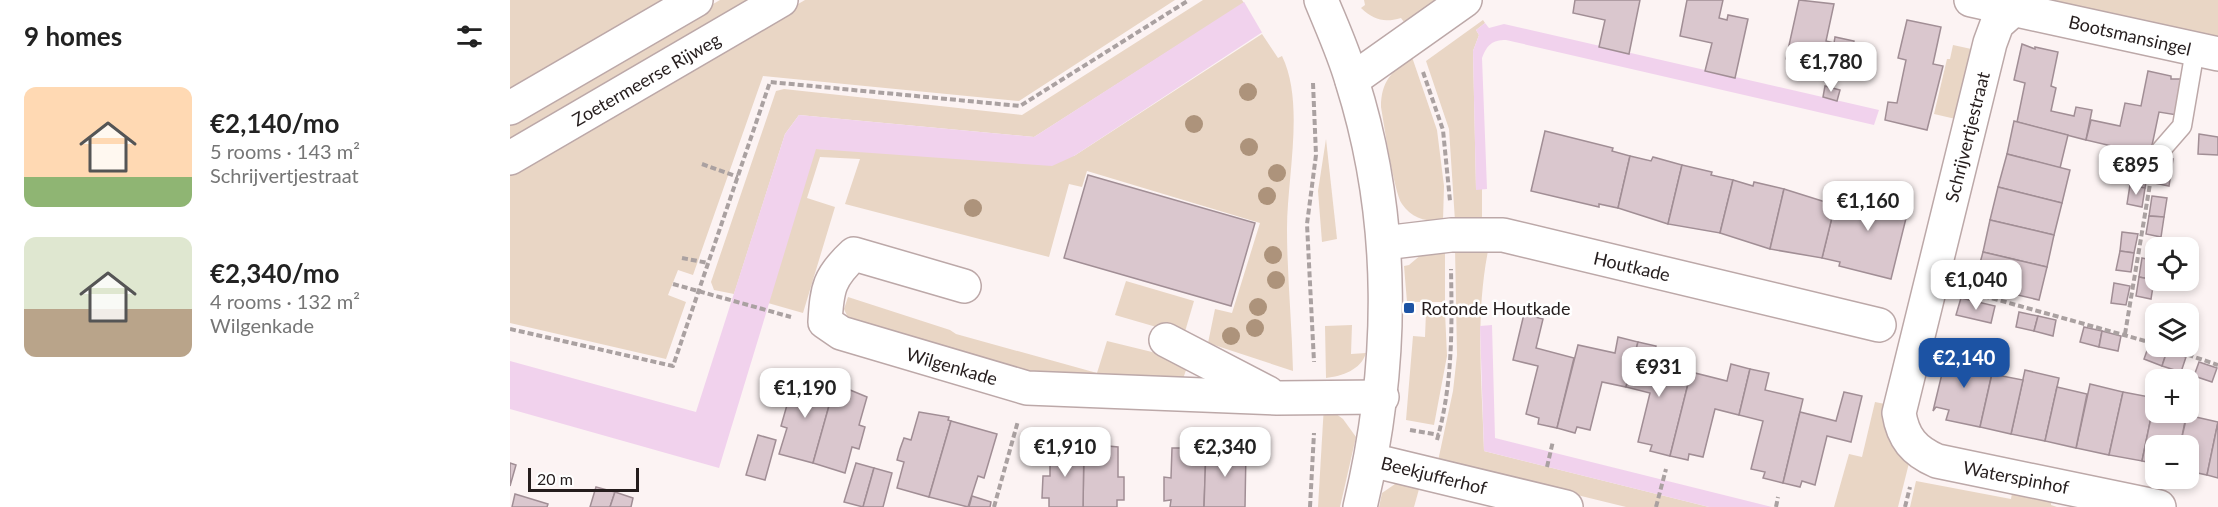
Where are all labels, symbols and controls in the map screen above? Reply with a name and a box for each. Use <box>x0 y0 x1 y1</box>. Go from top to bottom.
street label: Bootsmansingel <box>2067 10 2193 60</box>
text: 9 homes <box>24 20 122 52</box>
icon: filters <box>453 20 486 53</box>
street label: Zoetermeerse Rijweg <box>568 28 724 130</box>
pin: €1,780 <box>1782 42 1880 93</box>
text: €1,780 <box>1800 49 1862 73</box>
street label: Schrijvertjestraat <box>1940 69 1994 205</box>
text: €2,140/mo <box>210 107 340 139</box>
icon: home <box>72 111 144 183</box>
text: 5 rooms · 143 m² <box>210 139 360 163</box>
pin: €895 <box>2100 145 2172 196</box>
text: €895 <box>2113 152 2159 176</box>
text: Schrijvertjestraat <box>210 163 359 187</box>
pin: €1,160 <box>1819 181 1917 232</box>
text: €1,160 <box>1837 188 1899 212</box>
map controls <box>2145 237 2199 489</box>
button: locate <box>2145 237 2199 291</box>
street label: Houtkade <box>1592 247 1672 285</box>
text: €2,340/mo <box>210 257 340 289</box>
pin: €1,040 <box>1927 260 2025 311</box>
icon: home <box>72 261 144 333</box>
text: €1,040 <box>1945 267 2007 291</box>
text: 4 rooms · 132 m² <box>210 289 360 313</box>
place label: Rotonde Houtkade <box>1421 297 1570 319</box>
marker: Rotonde Houtkade <box>1402 301 1416 315</box>
button: layers <box>2145 303 2199 357</box>
text: Wilgenkade <box>210 313 314 337</box>
pin: €2,140 <box>1915 338 2013 389</box>
street label: Wilgenkade <box>904 343 1000 389</box>
text: €2,140 <box>1933 345 1995 369</box>
pin: €931 <box>1623 347 1695 398</box>
text: €931 <box>1636 354 1682 378</box>
pin: €1,190 <box>756 368 854 419</box>
button: + <box>2145 369 2199 423</box>
text: €1,190 <box>774 375 836 399</box>
pin: €1,910 <box>1016 427 1114 478</box>
pin: €2,340 <box>1176 427 1274 478</box>
text: €1,910 <box>1034 434 1096 458</box>
text: €2,340 <box>1194 434 1256 458</box>
button: − <box>2145 435 2199 489</box>
street label: Beekjufferhof <box>1379 451 1490 499</box>
street label: Waterspinhof <box>1961 456 2072 498</box>
scale bar <box>528 465 639 492</box>
text: 20 m <box>537 469 573 488</box>

